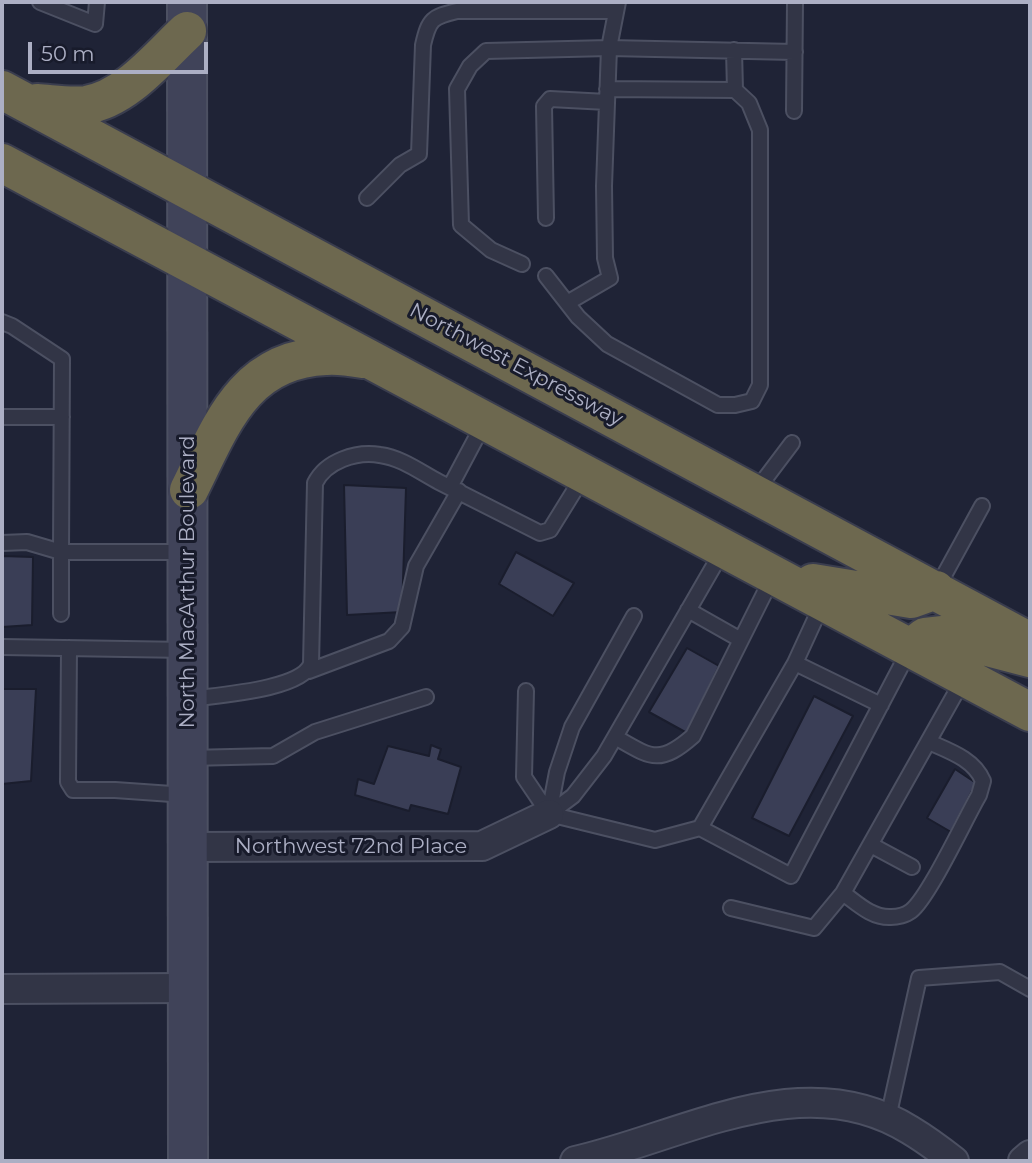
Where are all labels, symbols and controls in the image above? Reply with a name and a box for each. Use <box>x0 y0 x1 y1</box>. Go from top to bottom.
scale bar <box>32 28 212 72</box>
text: 50 m <box>41 41 95 66</box>
street label: Northwest Expressway <box>405 298 627 432</box>
street label: North MacArthur Boulevard <box>175 435 201 729</box>
street label: Northwest 72nd Place <box>235 834 467 860</box>

